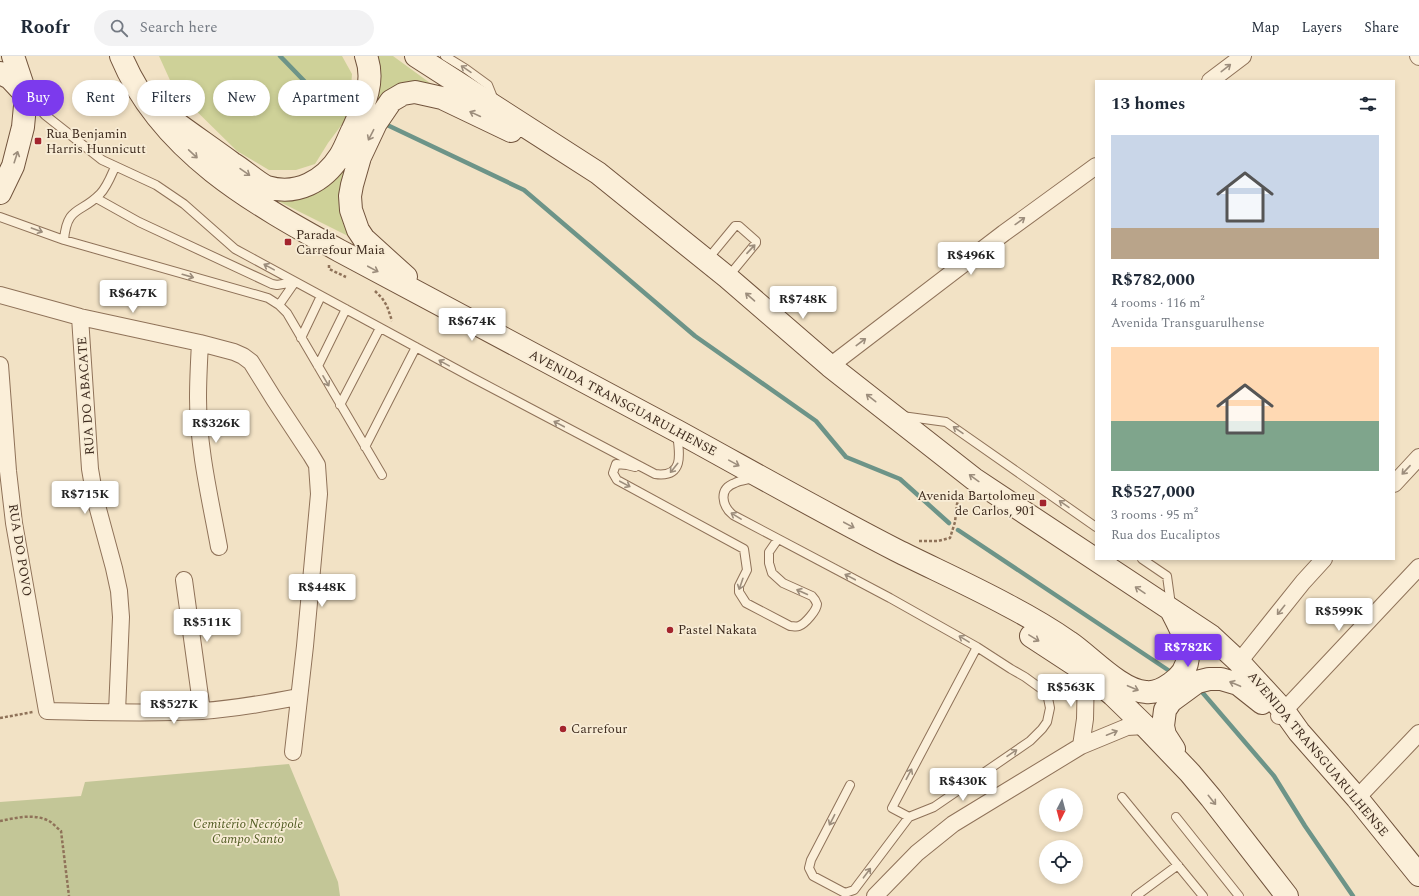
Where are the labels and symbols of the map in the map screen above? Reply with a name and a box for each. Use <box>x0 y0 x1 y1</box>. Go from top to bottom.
one-way arrow <box>1221 64 1232 73</box>
one-way arrow <box>460 65 471 73</box>
one-way arrow <box>469 110 481 117</box>
place label: Rua Benjamin Harris Hunnicutt <box>46 124 146 159</box>
one-way arrow <box>366 129 374 141</box>
marker: Rua Benjamin Harris Hunnicutt <box>33 136 43 146</box>
one-way arrow <box>188 150 198 159</box>
one-way arrow <box>12 152 20 164</box>
one-way arrow <box>239 167 250 176</box>
one-way arrow <box>1015 217 1026 226</box>
place label: Parada Carrefour Maia <box>296 225 385 260</box>
one-way arrow <box>30 227 43 234</box>
marker: Parada Carrefour Maia <box>283 237 293 247</box>
pin: R$496K <box>938 242 1004 276</box>
one-way arrow <box>746 244 755 254</box>
one-way arrow <box>263 263 275 270</box>
one-way arrow <box>367 266 379 274</box>
one-way arrow <box>181 273 194 280</box>
pin: R$647K <box>100 280 166 314</box>
pin: R$748K <box>770 286 836 320</box>
one-way arrow <box>745 292 755 302</box>
pin: R$674K <box>439 308 505 342</box>
street label: RUA DO ABACATE <box>72 336 100 456</box>
one-way arrow <box>856 338 867 347</box>
street label: AVENIDA TRANSGUARULHENSE <box>525 345 721 461</box>
one-way arrow <box>439 358 451 366</box>
one-way arrow <box>323 375 331 387</box>
one-way arrow <box>866 394 877 402</box>
pin: R$326K <box>183 410 249 444</box>
one-way arrow <box>553 420 565 427</box>
one-way arrow <box>952 426 963 434</box>
one-way arrow <box>728 459 740 467</box>
one-way arrow <box>670 463 679 473</box>
one-way arrow <box>1402 465 1411 475</box>
one-way arrow <box>968 474 979 483</box>
pin: R$715K <box>52 481 118 515</box>
one-way arrow <box>619 481 631 488</box>
place label: Avenida Bartolomeu de Carlos, 901 <box>917 486 1035 521</box>
marker: Avenida Bartolomeu de Carlos, 901 <box>1038 498 1048 508</box>
one-way arrow <box>1059 500 1070 508</box>
street label: RUA DO POVO <box>3 502 37 598</box>
one-way arrow <box>730 511 742 519</box>
one-way arrow <box>843 521 855 529</box>
one-way arrow <box>844 573 856 581</box>
pin: R$448K <box>289 574 355 608</box>
one-way arrow <box>737 577 744 590</box>
one-way arrow <box>1135 586 1146 594</box>
one-way arrow <box>796 587 808 595</box>
pin: R$599K <box>1306 598 1372 632</box>
one-way arrow <box>1276 604 1285 615</box>
pin: R$511K <box>174 609 240 643</box>
place label: Pastel Nakata <box>678 620 757 640</box>
marker: Pastel Nakata <box>665 625 675 635</box>
one-way arrow <box>1028 634 1039 642</box>
pin: R$782K <box>1155 634 1221 668</box>
one-way arrow <box>959 635 970 644</box>
street label: AVENIDA TRANSGUARULHENSE <box>1243 667 1393 841</box>
pin: R$563K <box>1038 674 1104 708</box>
one-way arrow <box>1229 679 1241 687</box>
one-way arrow <box>1127 685 1139 692</box>
pin: R$527K <box>141 691 207 725</box>
place label: Carrefour <box>571 719 627 739</box>
marker: Carrefour <box>558 724 568 734</box>
one-way arrow <box>1106 729 1118 737</box>
one-way arrow <box>1006 748 1018 756</box>
one-way arrow <box>906 768 914 780</box>
pin: R$430K <box>930 768 996 802</box>
north arrow <box>1039 788 1083 832</box>
one-way arrow <box>1208 794 1217 805</box>
park label: Cemitério Necrópole Campo Santo <box>193 814 303 849</box>
one-way arrow <box>828 814 835 826</box>
one-way arrow <box>863 868 871 879</box>

